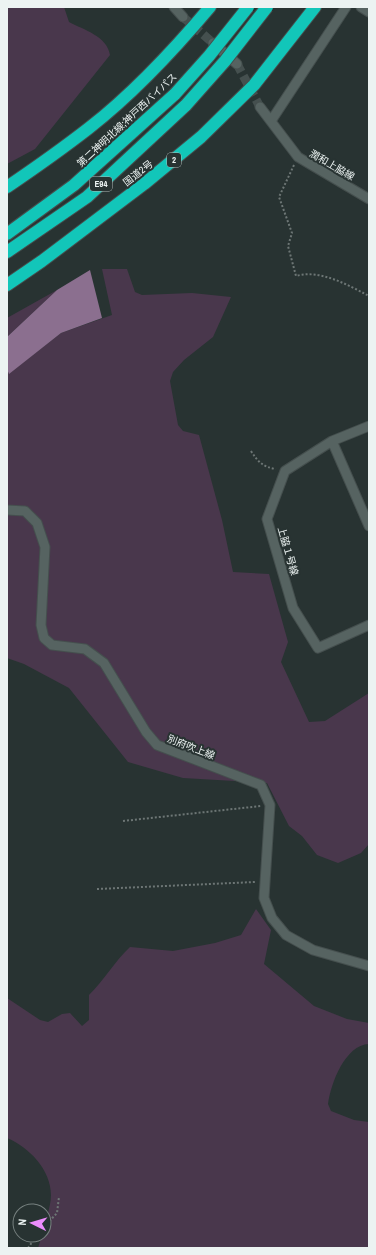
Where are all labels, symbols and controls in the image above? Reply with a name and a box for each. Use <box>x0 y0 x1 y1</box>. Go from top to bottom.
street label: 第二神明北線;神戸西バイパス <box>74 70 180 170</box>
street label: 潤和上脇線 <box>307 147 357 183</box>
road number: 2 <box>167 153 181 167</box>
street label: 国道2号 <box>120 157 156 189</box>
road number: E94 <box>90 177 112 191</box>
street label: 上脇１号線 <box>275 525 301 577</box>
street label: 別府吹上線 <box>165 732 217 762</box>
north arrow <box>12 1203 52 1243</box>
text: N <box>15 1218 29 1226</box>

